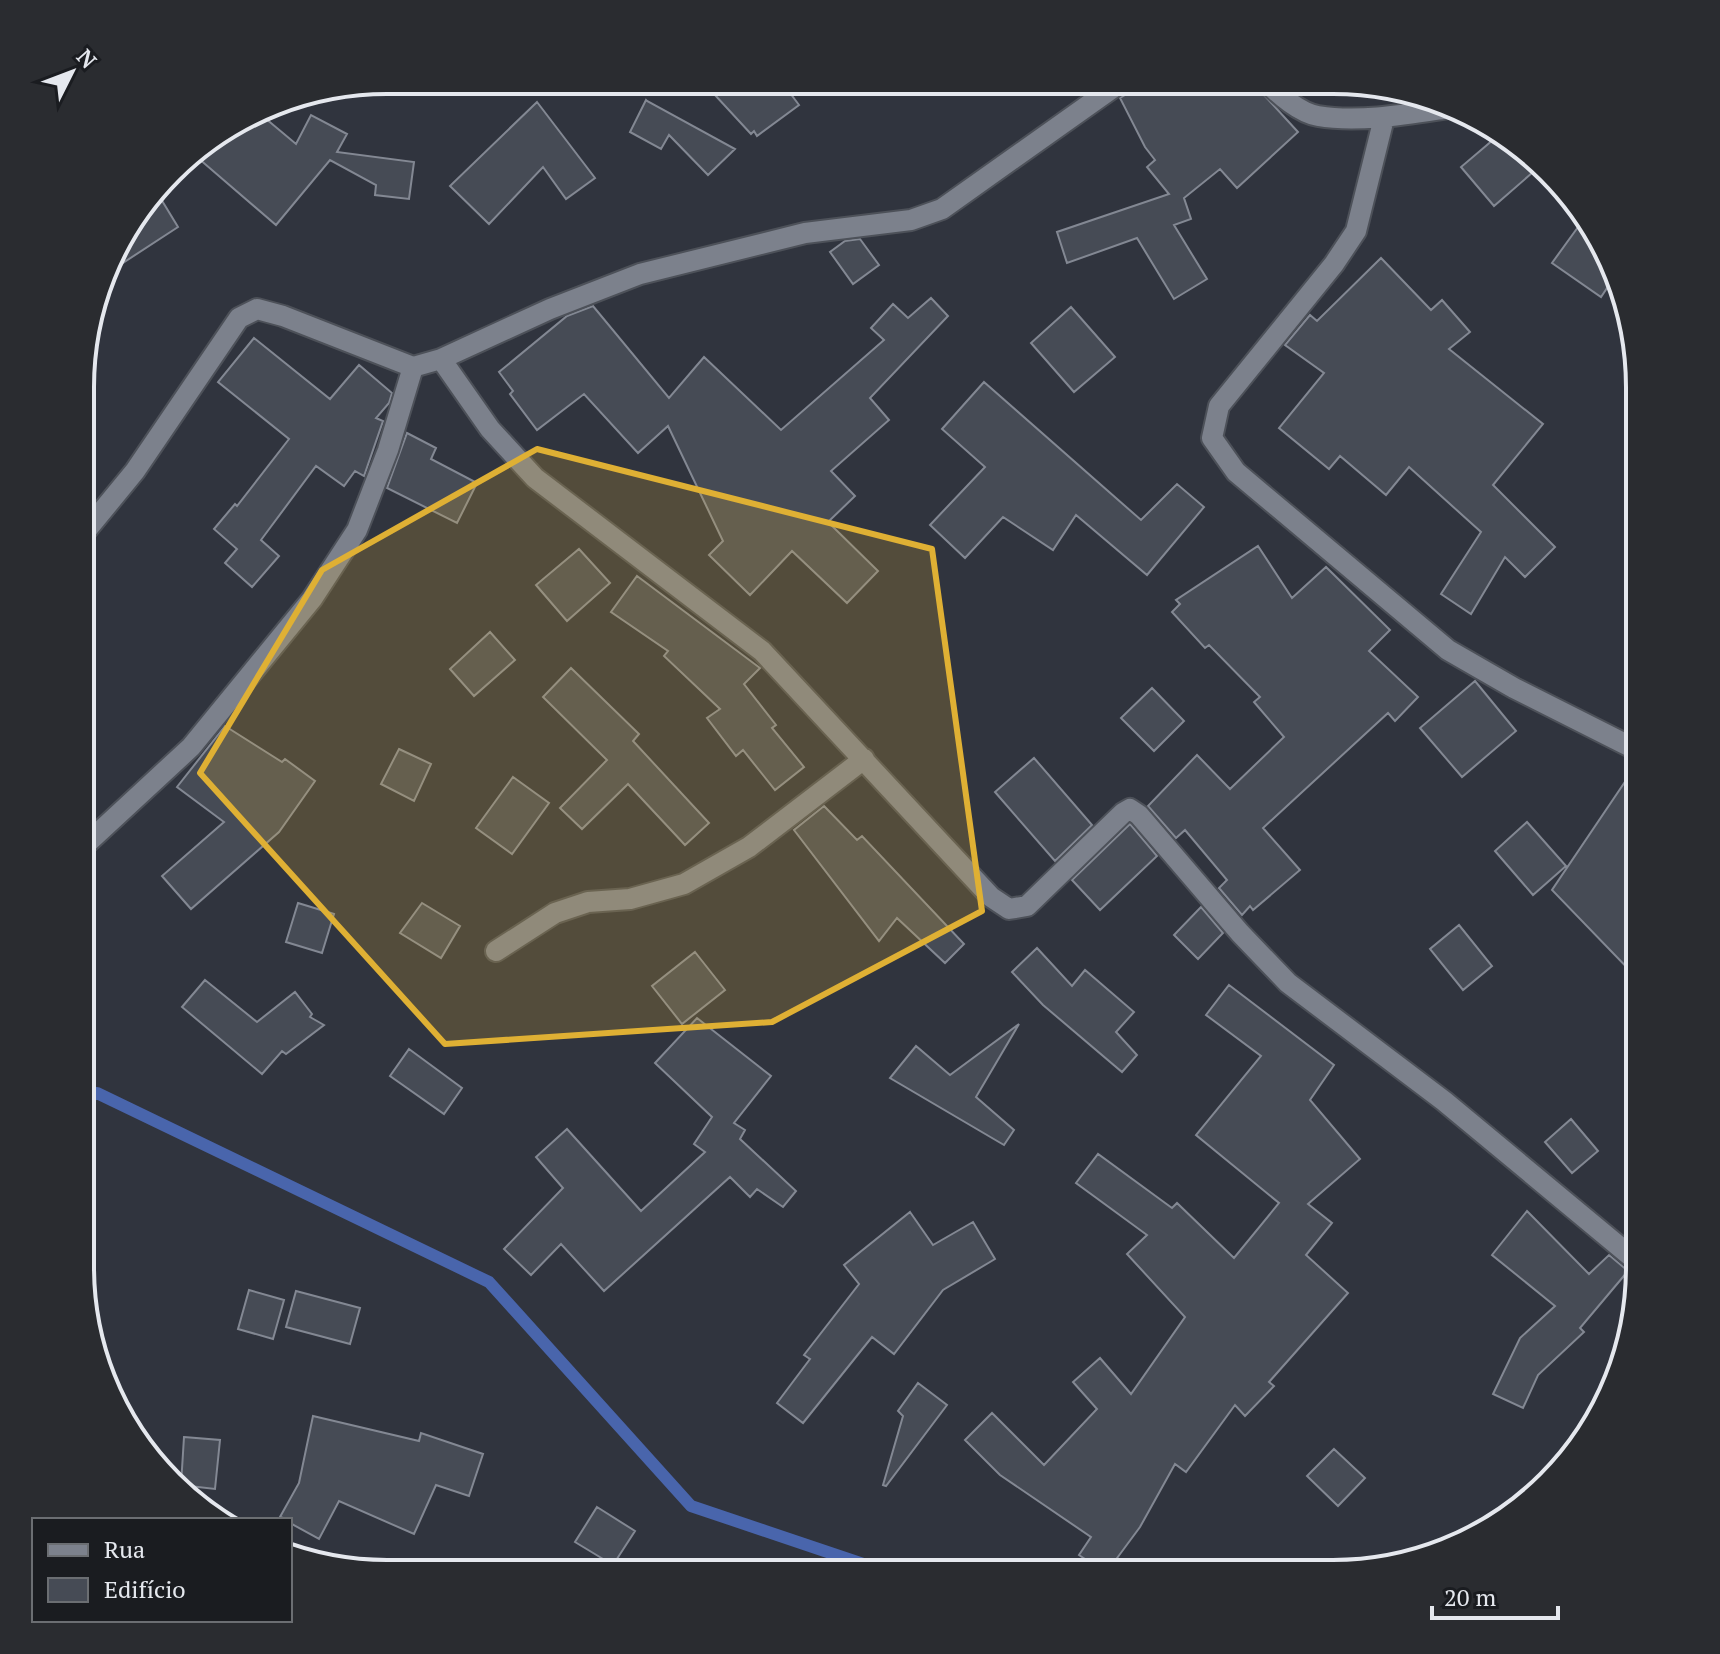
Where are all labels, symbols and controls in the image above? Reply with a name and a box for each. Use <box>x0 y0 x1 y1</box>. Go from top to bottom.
north arrow <box>32 32 112 112</box>
text: N <box>71 42 104 74</box>
legend <box>32 1518 292 1622</box>
text: Rua <box>104 1533 145 1565</box>
scale bar <box>1432 1570 1558 1620</box>
text: Edifício <box>104 1573 186 1605</box>
text: 20 m <box>1444 1581 1496 1613</box>

